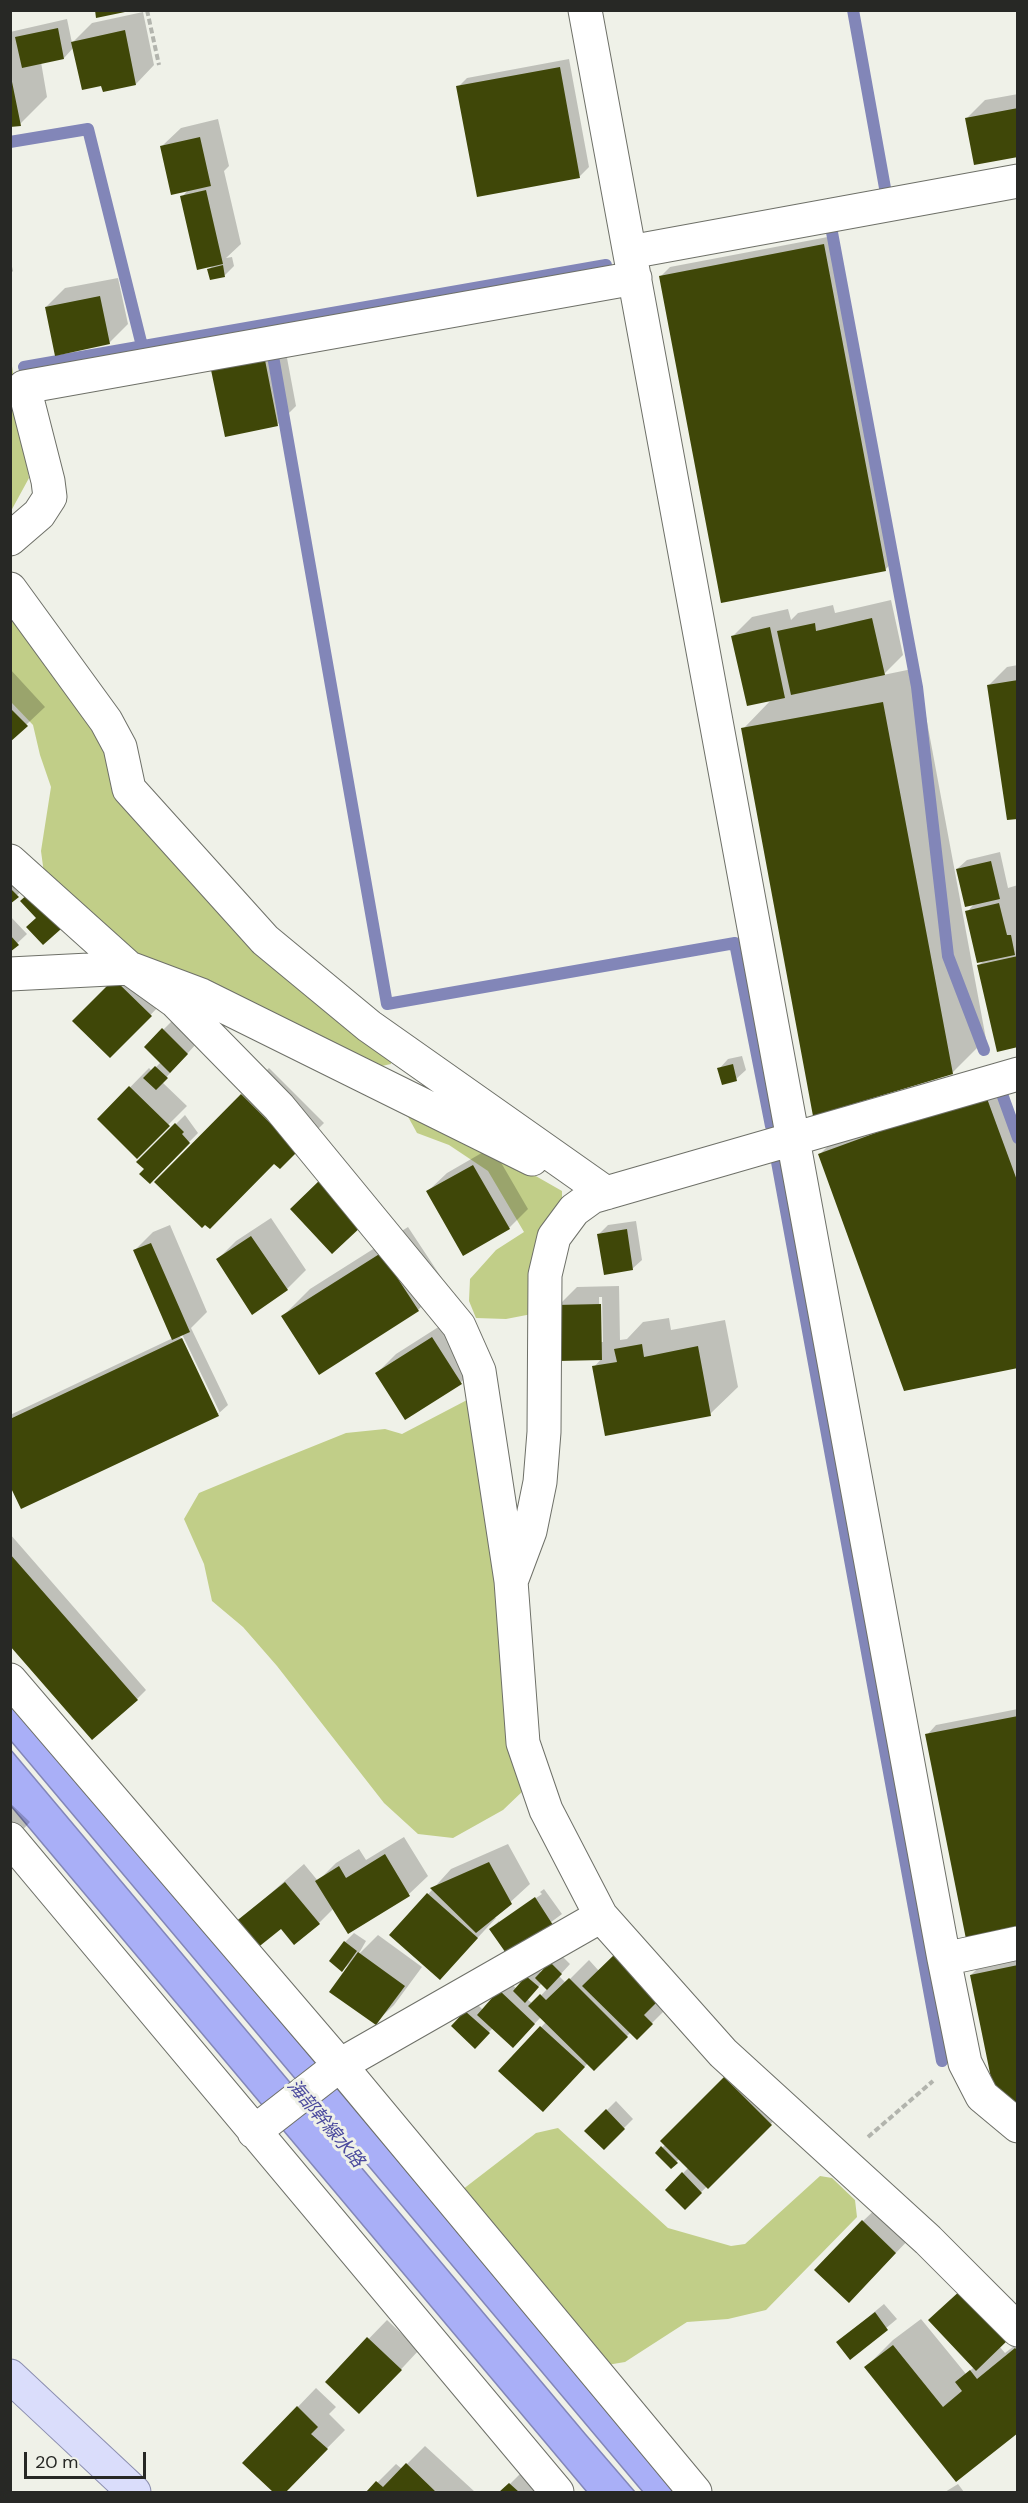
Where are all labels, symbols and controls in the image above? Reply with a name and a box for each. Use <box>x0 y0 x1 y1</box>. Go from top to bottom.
water label: 海部幹線水路 <box>282 2076 368 2172</box>
scale bar <box>27 2440 148 2478</box>
text: 20 m <box>35 2450 78 2474</box>

